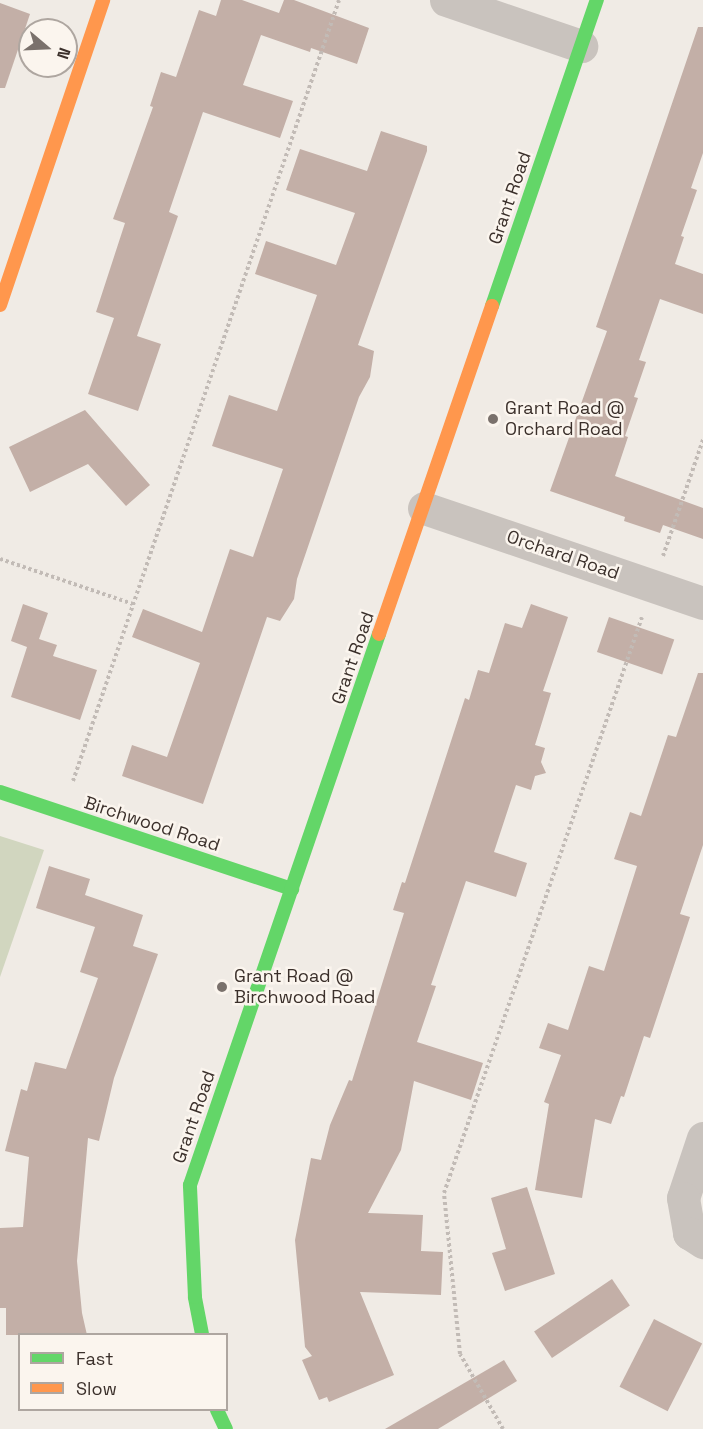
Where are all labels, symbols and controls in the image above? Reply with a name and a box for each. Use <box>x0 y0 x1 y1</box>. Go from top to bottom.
north arrow <box>18 18 78 78</box>
text: N <box>52 45 75 62</box>
street label: Grant Road <box>484 149 536 247</box>
place label: Grant Road @ Orchard Road <box>505 398 625 440</box>
marker: Grant Road @ Orchard Road <box>486 412 500 426</box>
street label: Orchard Road <box>504 526 622 584</box>
street label: Grant Road <box>327 609 379 707</box>
street label: Birchwood Road <box>81 792 223 856</box>
place label: Grant Road @ Birchwood Road <box>234 966 375 1008</box>
marker: Grant Road @ Birchwood Road <box>215 980 229 994</box>
street label: Grant Road <box>168 1068 220 1166</box>
legend <box>18 1333 228 1411</box>
text: Fast <box>76 1347 113 1370</box>
text: Slow <box>76 1377 117 1400</box>

